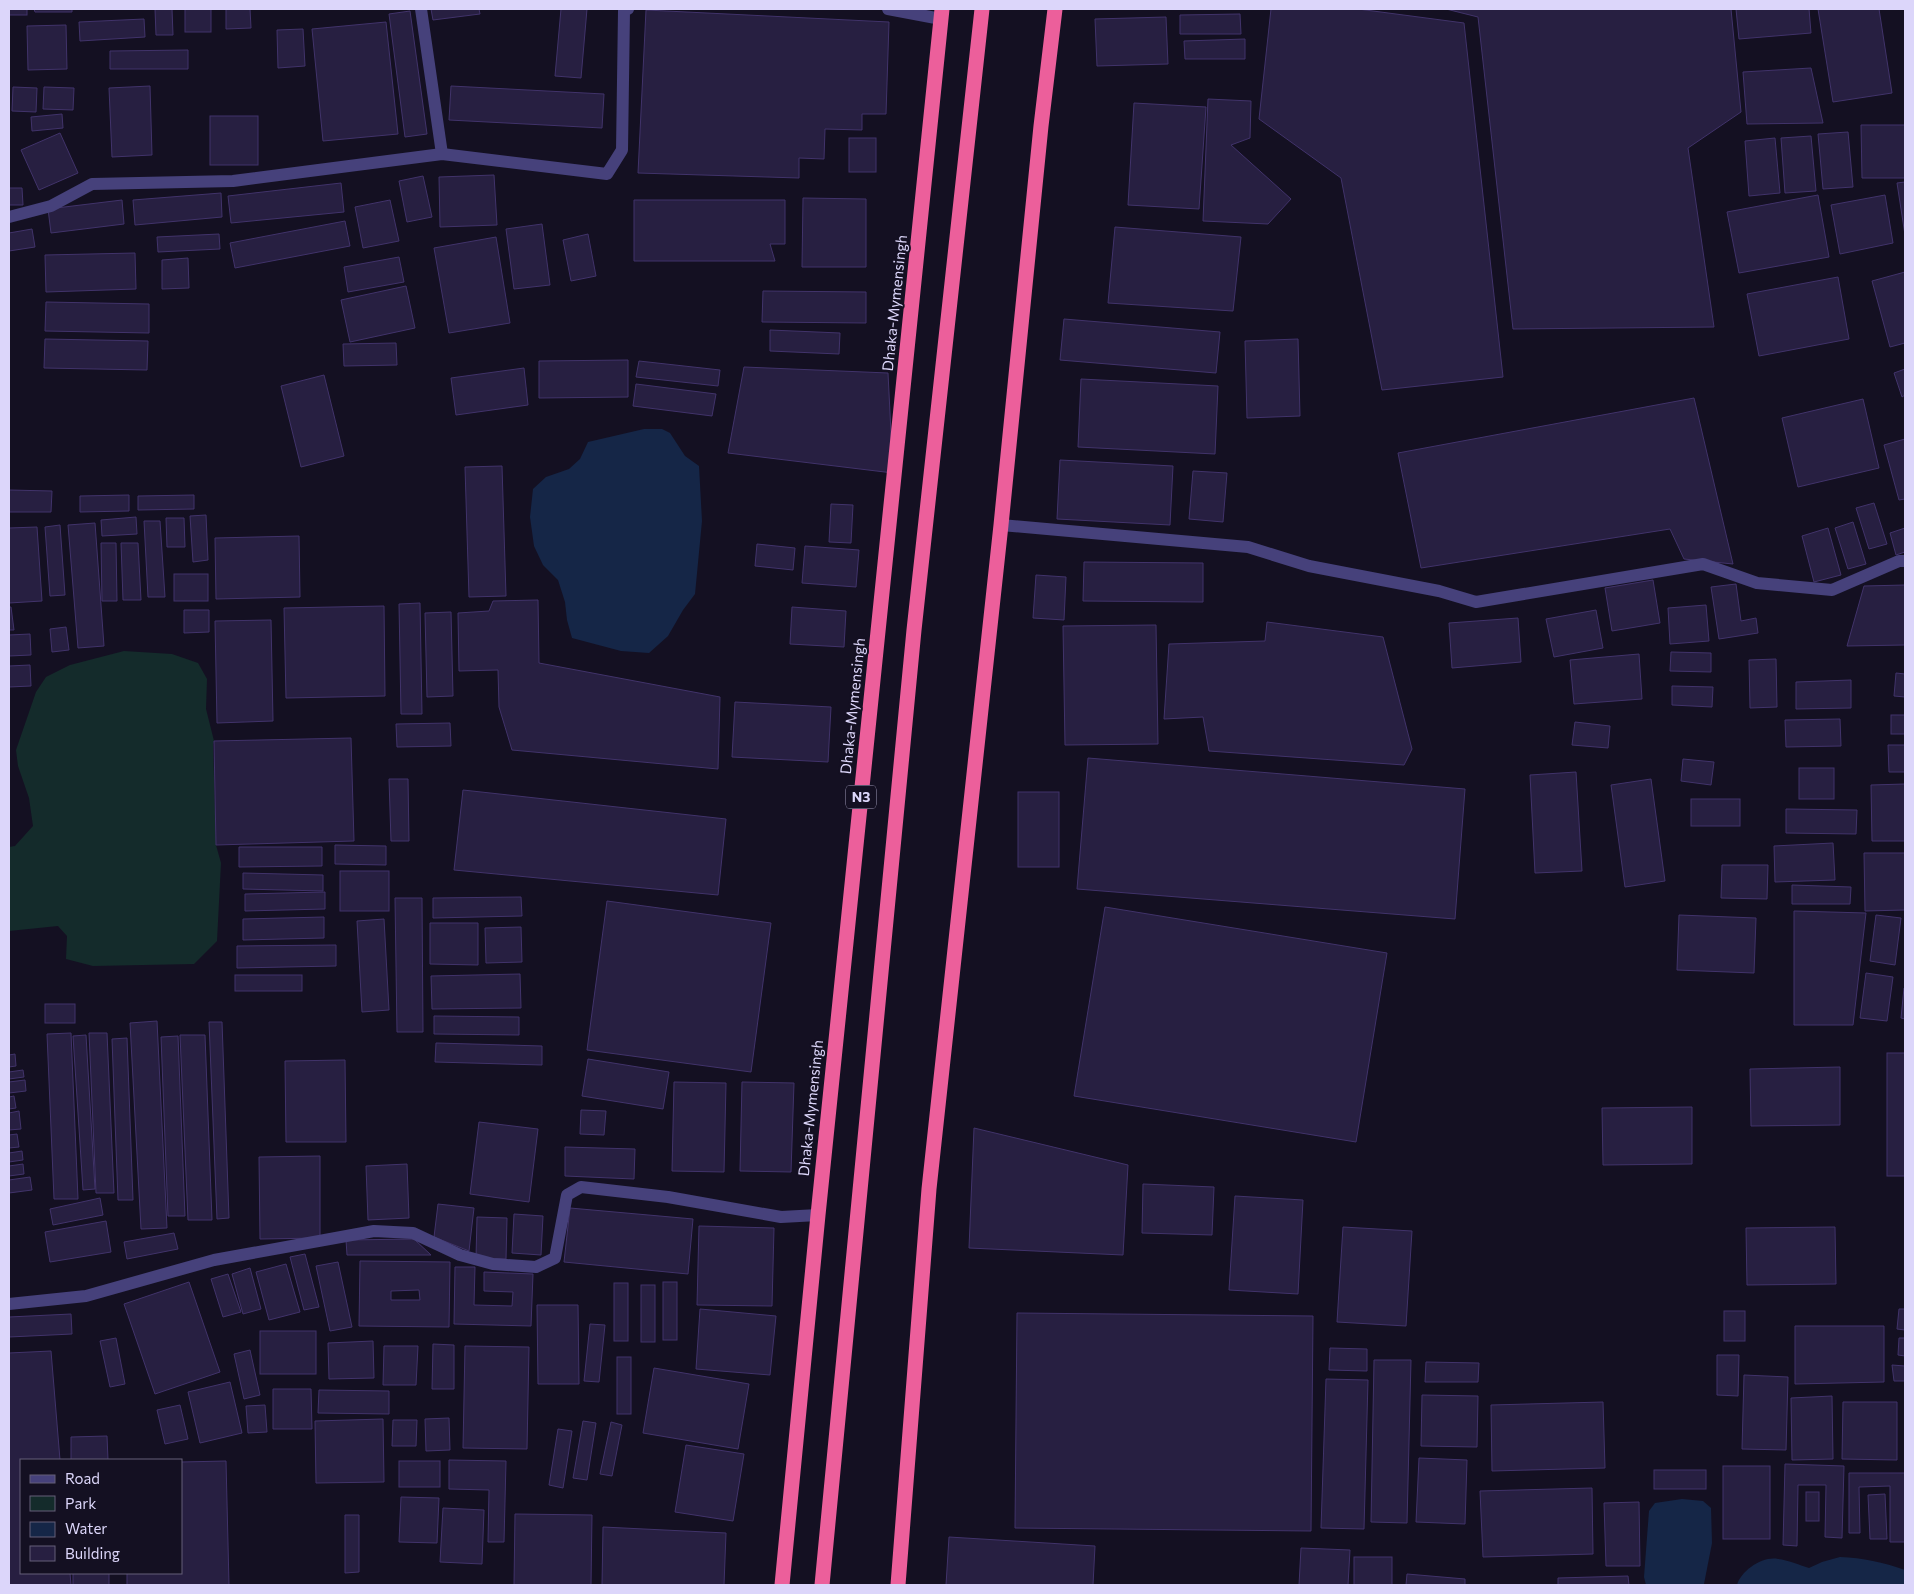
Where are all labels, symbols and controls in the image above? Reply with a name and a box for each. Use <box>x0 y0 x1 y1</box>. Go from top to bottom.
street label: Dhaka-Mymensingh <box>878 234 910 372</box>
street label: Dhaka-Mymensingh <box>836 637 868 775</box>
road number: N3 <box>846 786 876 809</box>
street label: Dhaka-Mymensingh <box>794 1039 826 1177</box>
legend <box>20 1459 182 1574</box>
text: Road <box>65 1469 100 1487</box>
text: Park <box>65 1494 96 1512</box>
text: Water <box>65 1519 107 1537</box>
text: Building <box>65 1544 120 1562</box>

